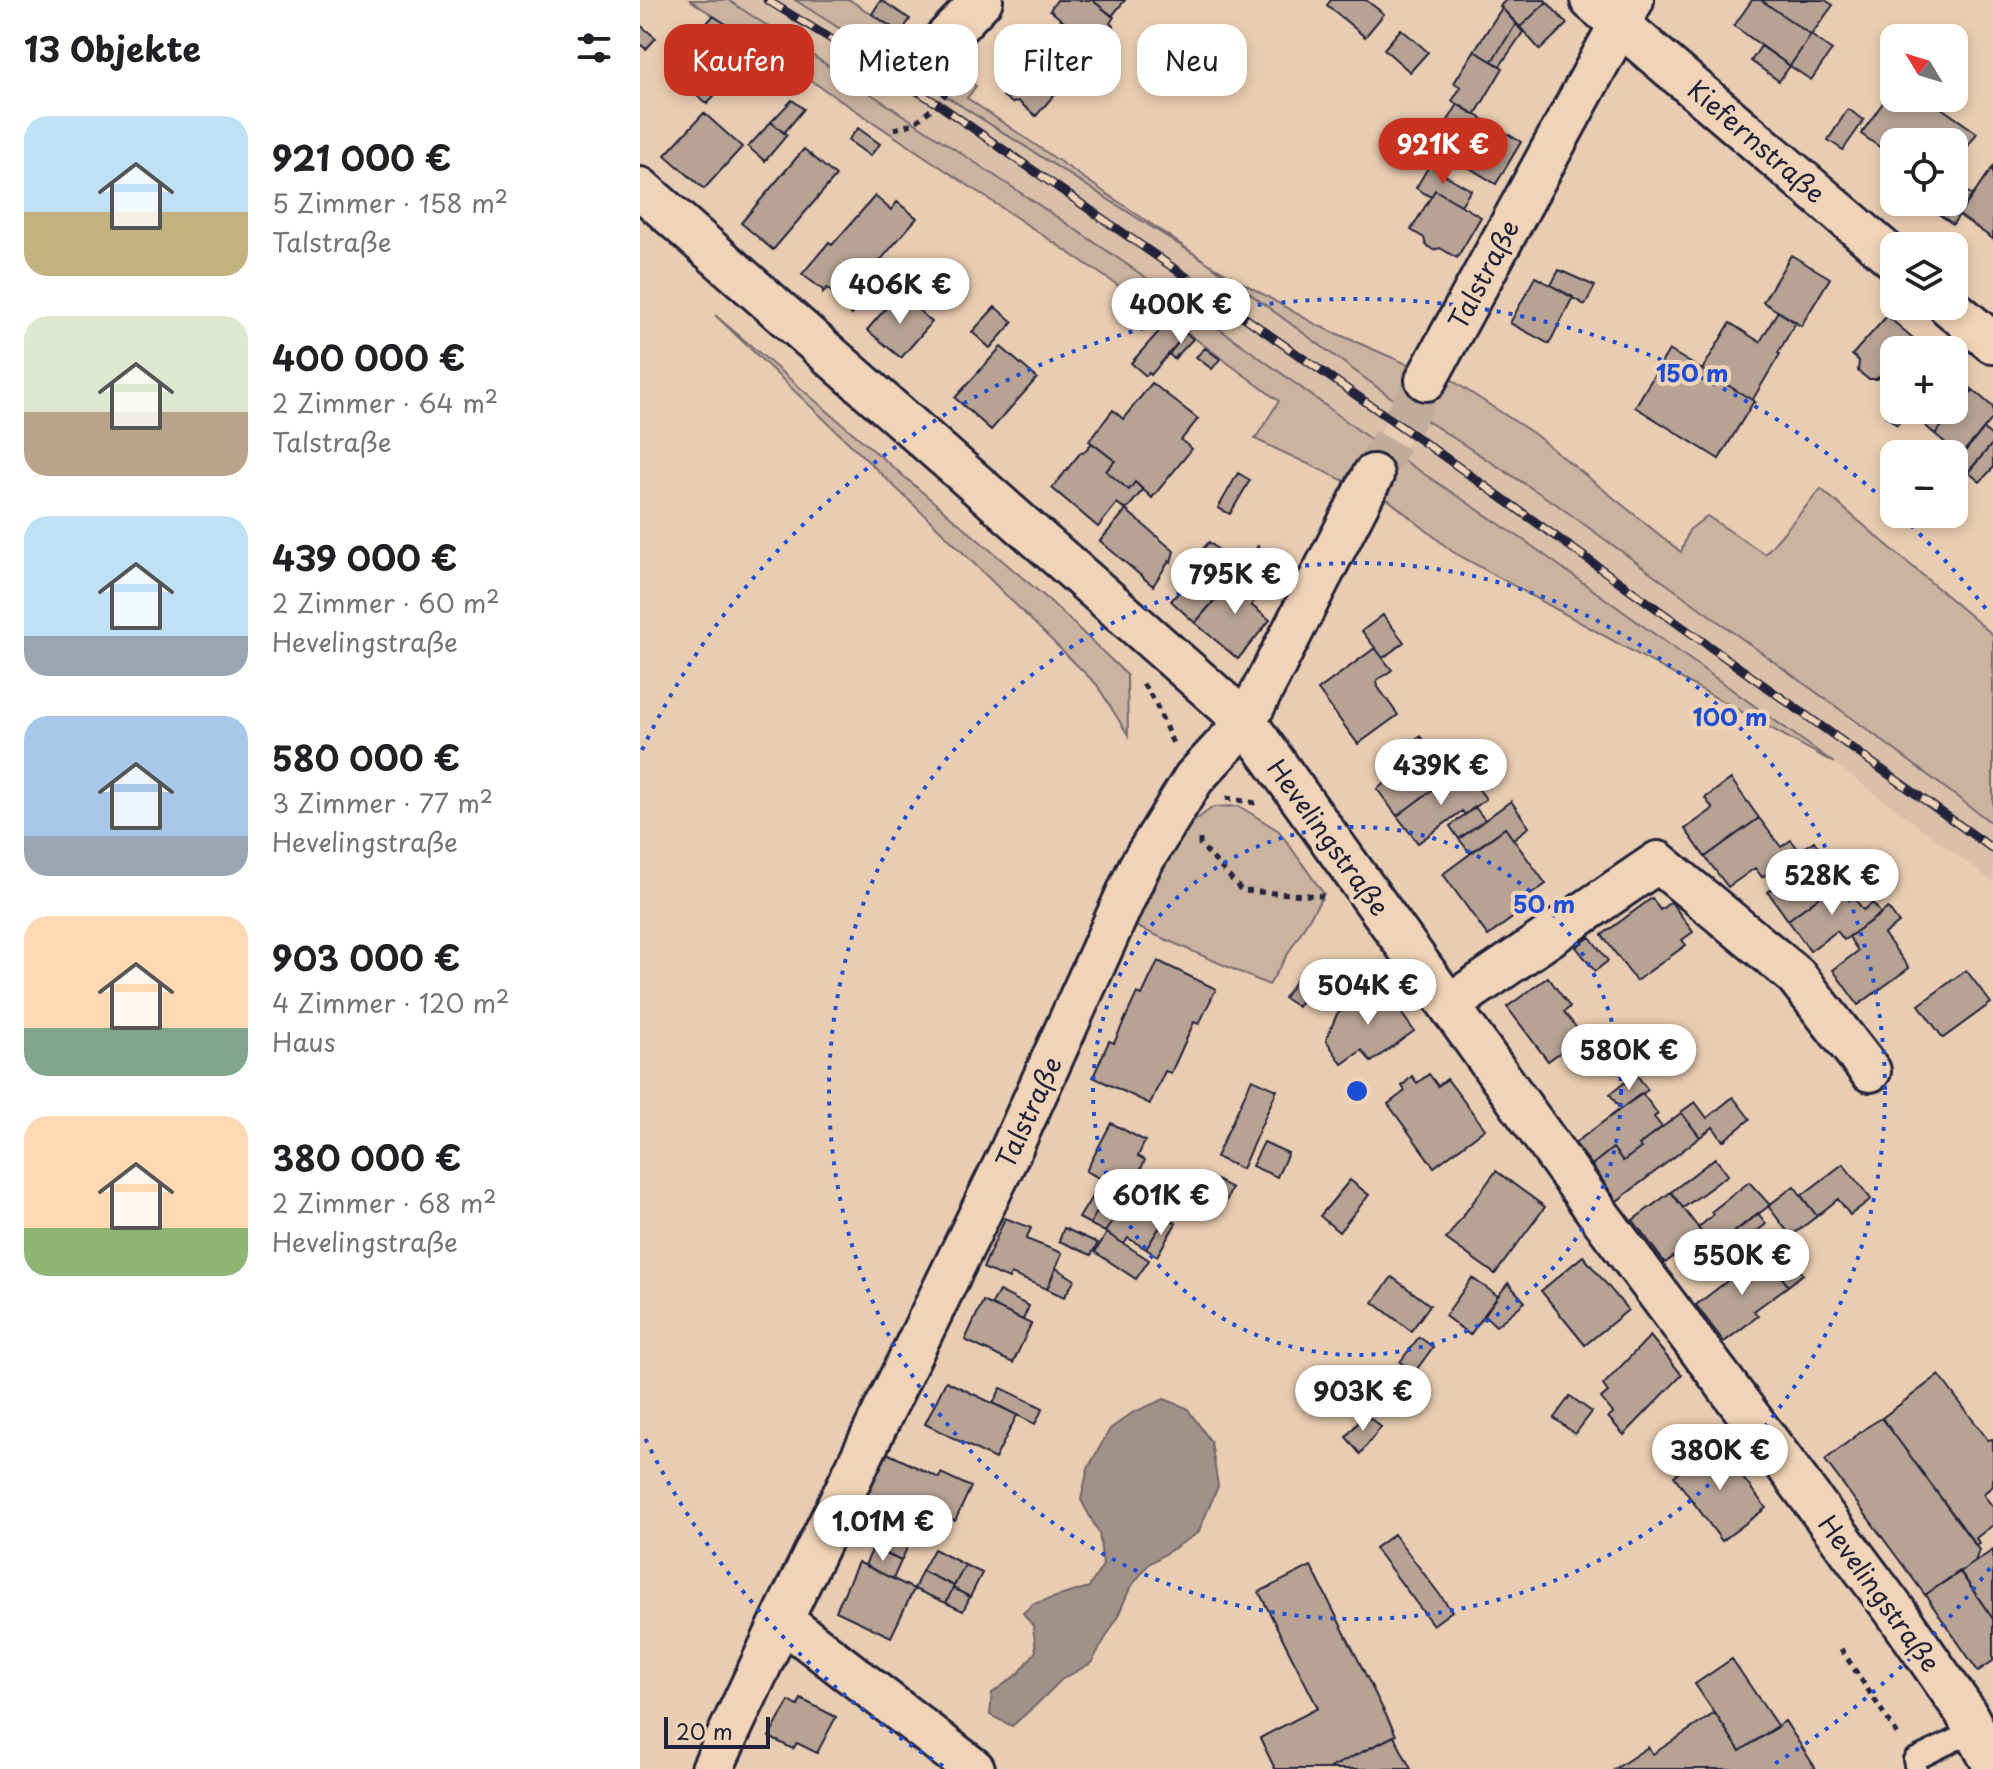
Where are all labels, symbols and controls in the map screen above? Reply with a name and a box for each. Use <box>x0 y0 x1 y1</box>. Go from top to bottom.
text: 13 Objekte <box>24 22 201 74</box>
chip: Kaufen <box>664 24 814 96</box>
chip: Mieten <box>830 24 978 96</box>
chip: Filter <box>994 24 1121 96</box>
chip: Neu <box>1137 24 1247 96</box>
north arrow <box>1880 24 1968 112</box>
map controls <box>1880 24 1968 528</box>
icon: filters <box>572 26 616 70</box>
street label: Kiefernstraße <box>1680 70 1834 212</box>
pin: 921K € <box>1378 118 1508 186</box>
text: 921K € <box>1397 124 1489 163</box>
button: locate <box>1880 128 1968 216</box>
text: 921 000 € <box>272 131 452 183</box>
icon: home <box>88 148 184 244</box>
text: 5 Zimmer · 158 m² <box>272 183 508 222</box>
street label: Talstraße <box>1438 212 1528 336</box>
text: Talstraße <box>272 222 391 261</box>
button: layers <box>1880 232 1968 320</box>
pin: 406K € <box>835 258 965 326</box>
text: 406K € <box>849 264 952 303</box>
pin: 400K € <box>1116 278 1246 346</box>
text: 400K € <box>1130 284 1232 323</box>
text: 400 000 € <box>272 331 465 383</box>
button: + <box>1880 336 1968 424</box>
icon: home <box>88 348 184 444</box>
text: 150 m <box>1656 354 1728 390</box>
text: 2 Zimmer · 64 m² <box>272 383 498 422</box>
text: Talstraße <box>272 422 391 461</box>
button: − <box>1880 440 1968 528</box>
text: 439 000 € <box>272 531 457 583</box>
icon: home <box>88 548 184 644</box>
pin: 795K € <box>1170 548 1300 616</box>
text: 795K € <box>1189 554 1281 593</box>
text: 2 Zimmer · 60 m² <box>272 583 500 622</box>
text: Hevelingstraße <box>272 622 458 661</box>
text: 100 m <box>1693 698 1767 734</box>
text: 580 000 € <box>272 731 460 783</box>
pin: 439K € <box>1376 739 1506 807</box>
text: 439K € <box>1393 745 1489 784</box>
icon: home <box>88 748 184 844</box>
street label: Hevelingstraße <box>1259 750 1399 924</box>
text: 3 Zimmer · 77 m² <box>272 783 493 822</box>
text: Hevelingstraße <box>272 822 458 861</box>
pin: 528K € <box>1767 849 1897 917</box>
text: 528K € <box>1784 855 1880 894</box>
text: 50 m <box>1513 885 1575 921</box>
text: 903 000 € <box>272 931 461 983</box>
icon: home <box>88 948 184 1044</box>
pin: 504K € <box>1303 959 1433 1027</box>
text: 504K € <box>1317 965 1419 1004</box>
text: 4 Zimmer · 120 m² <box>272 983 509 1022</box>
text: Haus <box>272 1022 336 1061</box>
pin: 580K € <box>1564 1024 1694 1092</box>
text: 580K € <box>1579 1030 1679 1069</box>
street label: Talstraße <box>985 1050 1071 1174</box>
centre of rings <box>1343 1077 1371 1105</box>
text: 380 000 € <box>272 1131 461 1183</box>
icon: home <box>88 1148 184 1244</box>
pin: 601K € <box>1096 1169 1226 1237</box>
text: 601K € <box>1112 1175 1210 1214</box>
text: 2 Zimmer · 68 m² <box>272 1183 497 1222</box>
text: Hevelingstraße <box>272 1222 458 1261</box>
pin: 550K € <box>1677 1229 1807 1297</box>
text: 550K € <box>1692 1235 1792 1274</box>
pin: 903K € <box>1298 1365 1428 1433</box>
text: 903K € <box>1313 1371 1413 1410</box>
pin: 380K € <box>1655 1424 1785 1492</box>
text: 380K € <box>1670 1430 1770 1469</box>
pin: 1.01M € <box>809 1495 957 1563</box>
text: 1.01M € <box>832 1501 934 1540</box>
street label: Hevelingstraße <box>1810 1506 1950 1680</box>
scale bar <box>664 1713 770 1749</box>
text: 20 m <box>676 1714 733 1747</box>

